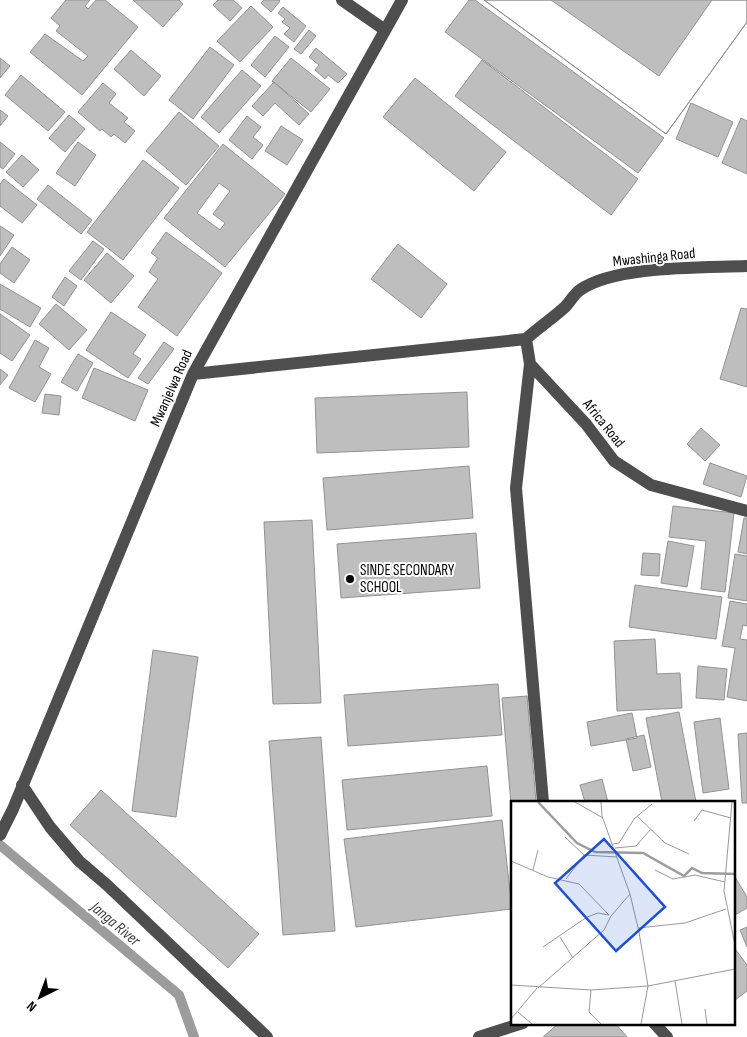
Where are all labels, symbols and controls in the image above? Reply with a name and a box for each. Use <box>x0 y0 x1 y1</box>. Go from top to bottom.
street label: Mwashinga Road <box>612 244 696 271</box>
street label: Mwanjelwa Road <box>146 347 197 430</box>
street label: Africa Road <box>578 394 629 451</box>
place label: SINDE SECONDARY SCHOOL <box>360 561 455 597</box>
marker: SINDE SECONDARY SCHOOL <box>344 573 356 585</box>
inset map <box>511 801 734 1024</box>
water label: Janga River <box>86 897 144 951</box>
north arrow <box>15 972 65 1022</box>
text: N <box>23 997 40 1015</box>

